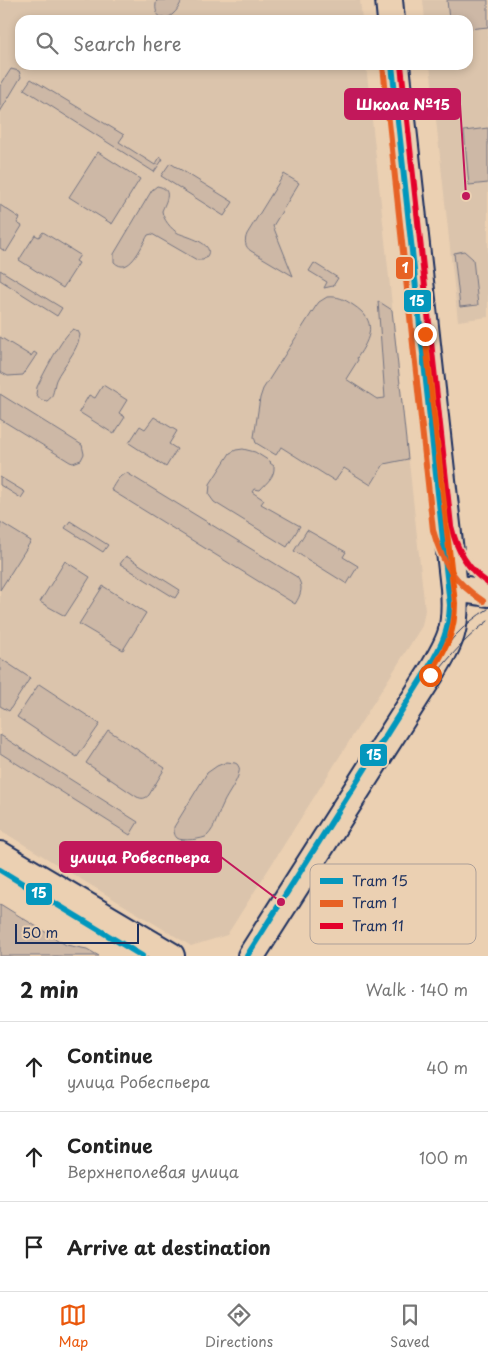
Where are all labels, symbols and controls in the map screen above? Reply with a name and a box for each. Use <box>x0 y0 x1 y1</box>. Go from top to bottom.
search box <box>15 15 473 70</box>
icon: search <box>33 29 61 57</box>
text: Search here <box>73 29 182 57</box>
callout: Школа №15 <box>345 89 460 119</box>
text: Школа №15 <box>356 92 450 115</box>
line badge: 1 <box>395 256 414 280</box>
text: 1 <box>402 257 409 278</box>
line badge: 15 <box>403 289 432 313</box>
text: 15 <box>409 290 425 311</box>
route end <box>414 323 437 346</box>
route start <box>419 664 442 687</box>
line badge: 15 <box>359 743 388 767</box>
text: 15 <box>366 744 382 765</box>
callout: улица Робеспьера <box>60 842 221 872</box>
text: улица Робеспьера <box>70 845 210 868</box>
legend <box>310 864 476 944</box>
text: Tram 15 <box>352 870 408 891</box>
line badge: 15 <box>25 882 53 906</box>
text: 15 <box>31 882 47 903</box>
text: Tram 1 <box>352 892 397 913</box>
text: Tram 11 <box>352 915 404 936</box>
scale bar <box>15 921 139 944</box>
text: 50 m <box>22 922 58 943</box>
text: 2 min <box>20 973 79 1005</box>
text: Walk · 140 m <box>366 977 468 1001</box>
text: Continue <box>67 1041 153 1069</box>
icon: ahead <box>20 1053 48 1081</box>
text: 40 m <box>426 1055 468 1079</box>
text: улица Робеспьера <box>67 1069 210 1093</box>
text: Continue <box>67 1131 153 1159</box>
icon: ahead <box>20 1143 48 1171</box>
text: 100 m <box>419 1145 468 1169</box>
text: Верхнеполевая улица <box>67 1159 239 1183</box>
icon: arrive <box>20 1233 48 1261</box>
text: Arrive at destination <box>67 1233 271 1261</box>
tab: Map <box>58 1301 88 1352</box>
tab: Directions <box>205 1301 273 1352</box>
tab: Saved <box>390 1301 430 1352</box>

